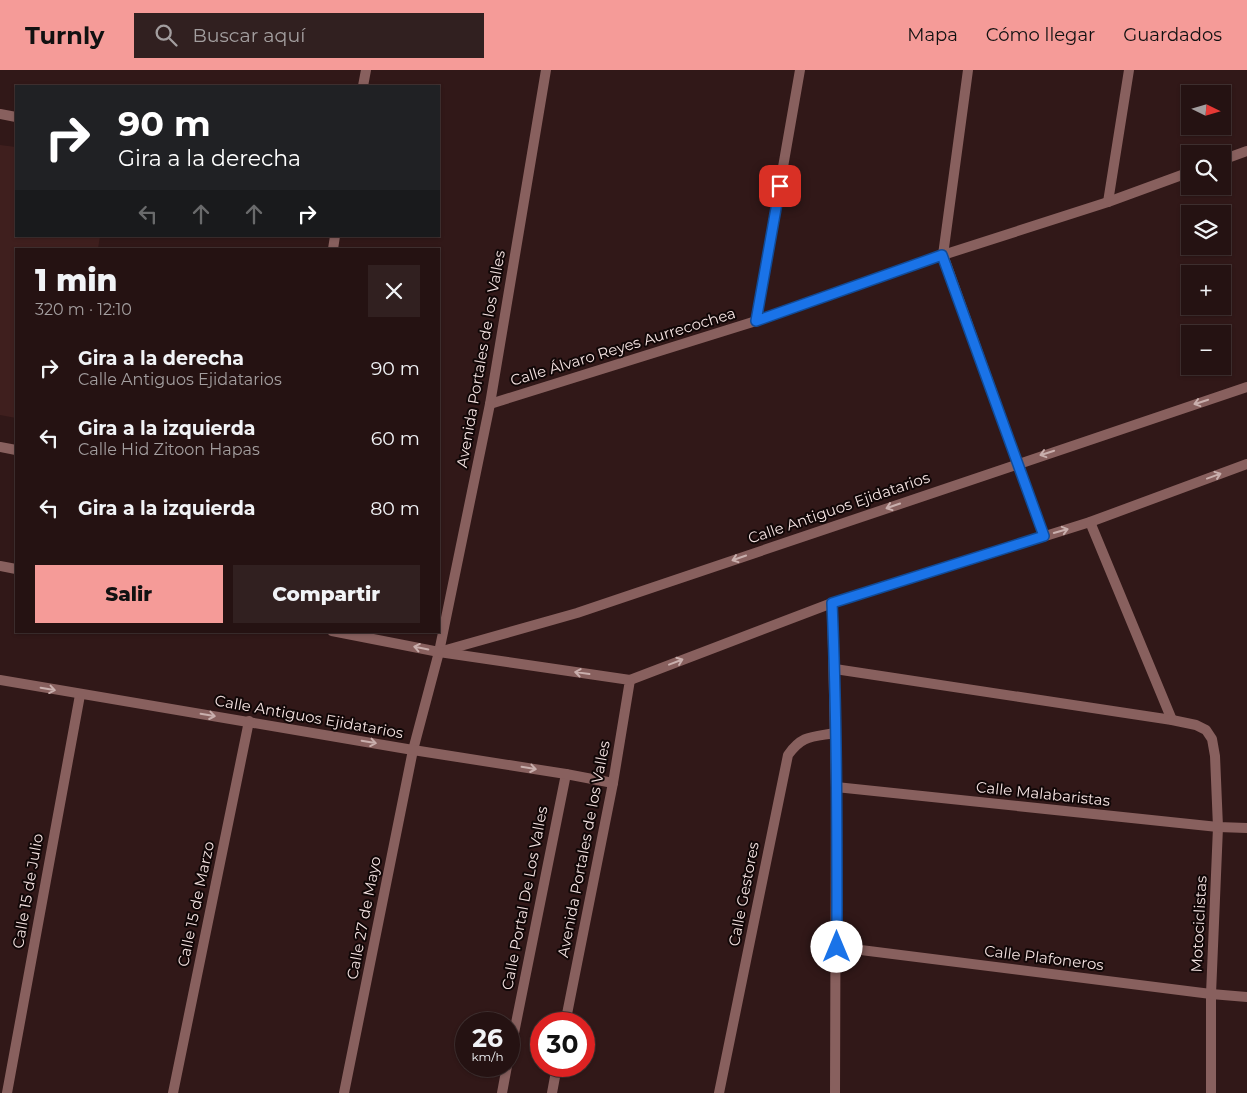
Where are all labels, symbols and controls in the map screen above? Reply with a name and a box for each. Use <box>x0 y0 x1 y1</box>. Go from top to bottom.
search box <box>134 13 484 58</box>
text: Turnly <box>25 21 104 50</box>
icon: search <box>152 21 180 49</box>
text: Buscar aquí <box>192 24 305 47</box>
text: Mapa <box>907 24 958 46</box>
text: Cómo llegar <box>986 24 1095 46</box>
text: Guardados <box>1123 24 1222 46</box>
north arrow <box>1181 85 1231 135</box>
map controls <box>1181 85 1231 375</box>
text: 90 m <box>118 102 211 145</box>
icon: right <box>35 105 100 170</box>
text: Gira a la derecha <box>118 145 301 172</box>
button: search <box>1181 145 1231 195</box>
pin <box>759 165 801 207</box>
icon: arrive <box>766 172 794 200</box>
icon: left <box>134 200 162 228</box>
icon: ahead <box>187 200 215 228</box>
icon: ahead <box>240 200 268 228</box>
icon: right <box>293 200 321 228</box>
button: layers <box>1181 205 1231 255</box>
street label: Avenida Portales de los Valles <box>452 249 509 469</box>
text: 1 min <box>35 262 118 299</box>
button: close <box>368 265 420 317</box>
button: + <box>1181 265 1231 315</box>
text: 320 m · 12:10 <box>35 300 132 319</box>
street label: Calle Álvaro Reyes Aurrecochea <box>508 303 738 390</box>
button: − <box>1181 325 1231 375</box>
text: Gira a la derecha <box>78 347 244 370</box>
icon: right <box>35 354 63 382</box>
text: 90 m <box>371 357 420 380</box>
text: Calle Antiguos Ejidatarios <box>78 370 282 389</box>
one-way arrow <box>1193 398 1209 407</box>
text: Gira a la izquierda <box>78 417 256 440</box>
icon: left <box>35 424 63 452</box>
text: 60 m <box>371 427 420 450</box>
text: Calle Hid Zitoon Hapas <box>78 440 260 459</box>
one-way arrow <box>1039 449 1055 459</box>
street label: Calle Antiguos Ejidatarios <box>745 467 932 548</box>
one-way arrow <box>1206 471 1221 480</box>
icon: left <box>35 494 63 522</box>
text: Gira a la izquierda <box>78 497 256 520</box>
text: 80 m <box>370 497 420 520</box>
one-way arrow <box>885 501 901 511</box>
one-way arrow <box>1053 525 1069 535</box>
one-way arrow <box>731 554 747 563</box>
button: Salir <box>35 565 223 623</box>
button: Compartir <box>233 565 420 623</box>
one-way arrow <box>414 643 430 653</box>
one-way arrow <box>668 657 683 666</box>
one-way arrow <box>574 667 590 677</box>
one-way arrow <box>40 684 56 694</box>
street label: Calle Antiguos Ejidatarios <box>213 691 405 742</box>
one-way arrow <box>200 710 216 720</box>
one-way arrow <box>360 737 376 747</box>
street label: Avenida Portales de los Valles <box>553 739 614 959</box>
one-way arrow <box>521 763 537 773</box>
street label: Calle Malabaristas <box>975 777 1111 810</box>
street label: Calle Portal De Los Valles <box>497 804 552 991</box>
street label: Calle 15 de Julio <box>8 832 47 950</box>
street label: Calle 15 de Marzo <box>173 840 218 968</box>
street label: Calle Gestores <box>724 840 763 948</box>
street label: Calle 27 de Mayo <box>342 855 385 981</box>
street label: Motociclistas <box>1186 875 1211 973</box>
position arrow <box>810 920 862 972</box>
street label: Calle Plafoneros <box>983 941 1105 974</box>
speed limit sign: 30 <box>530 1012 595 1077</box>
text: 26 <box>472 1023 503 1053</box>
text: km/h <box>471 1049 504 1064</box>

